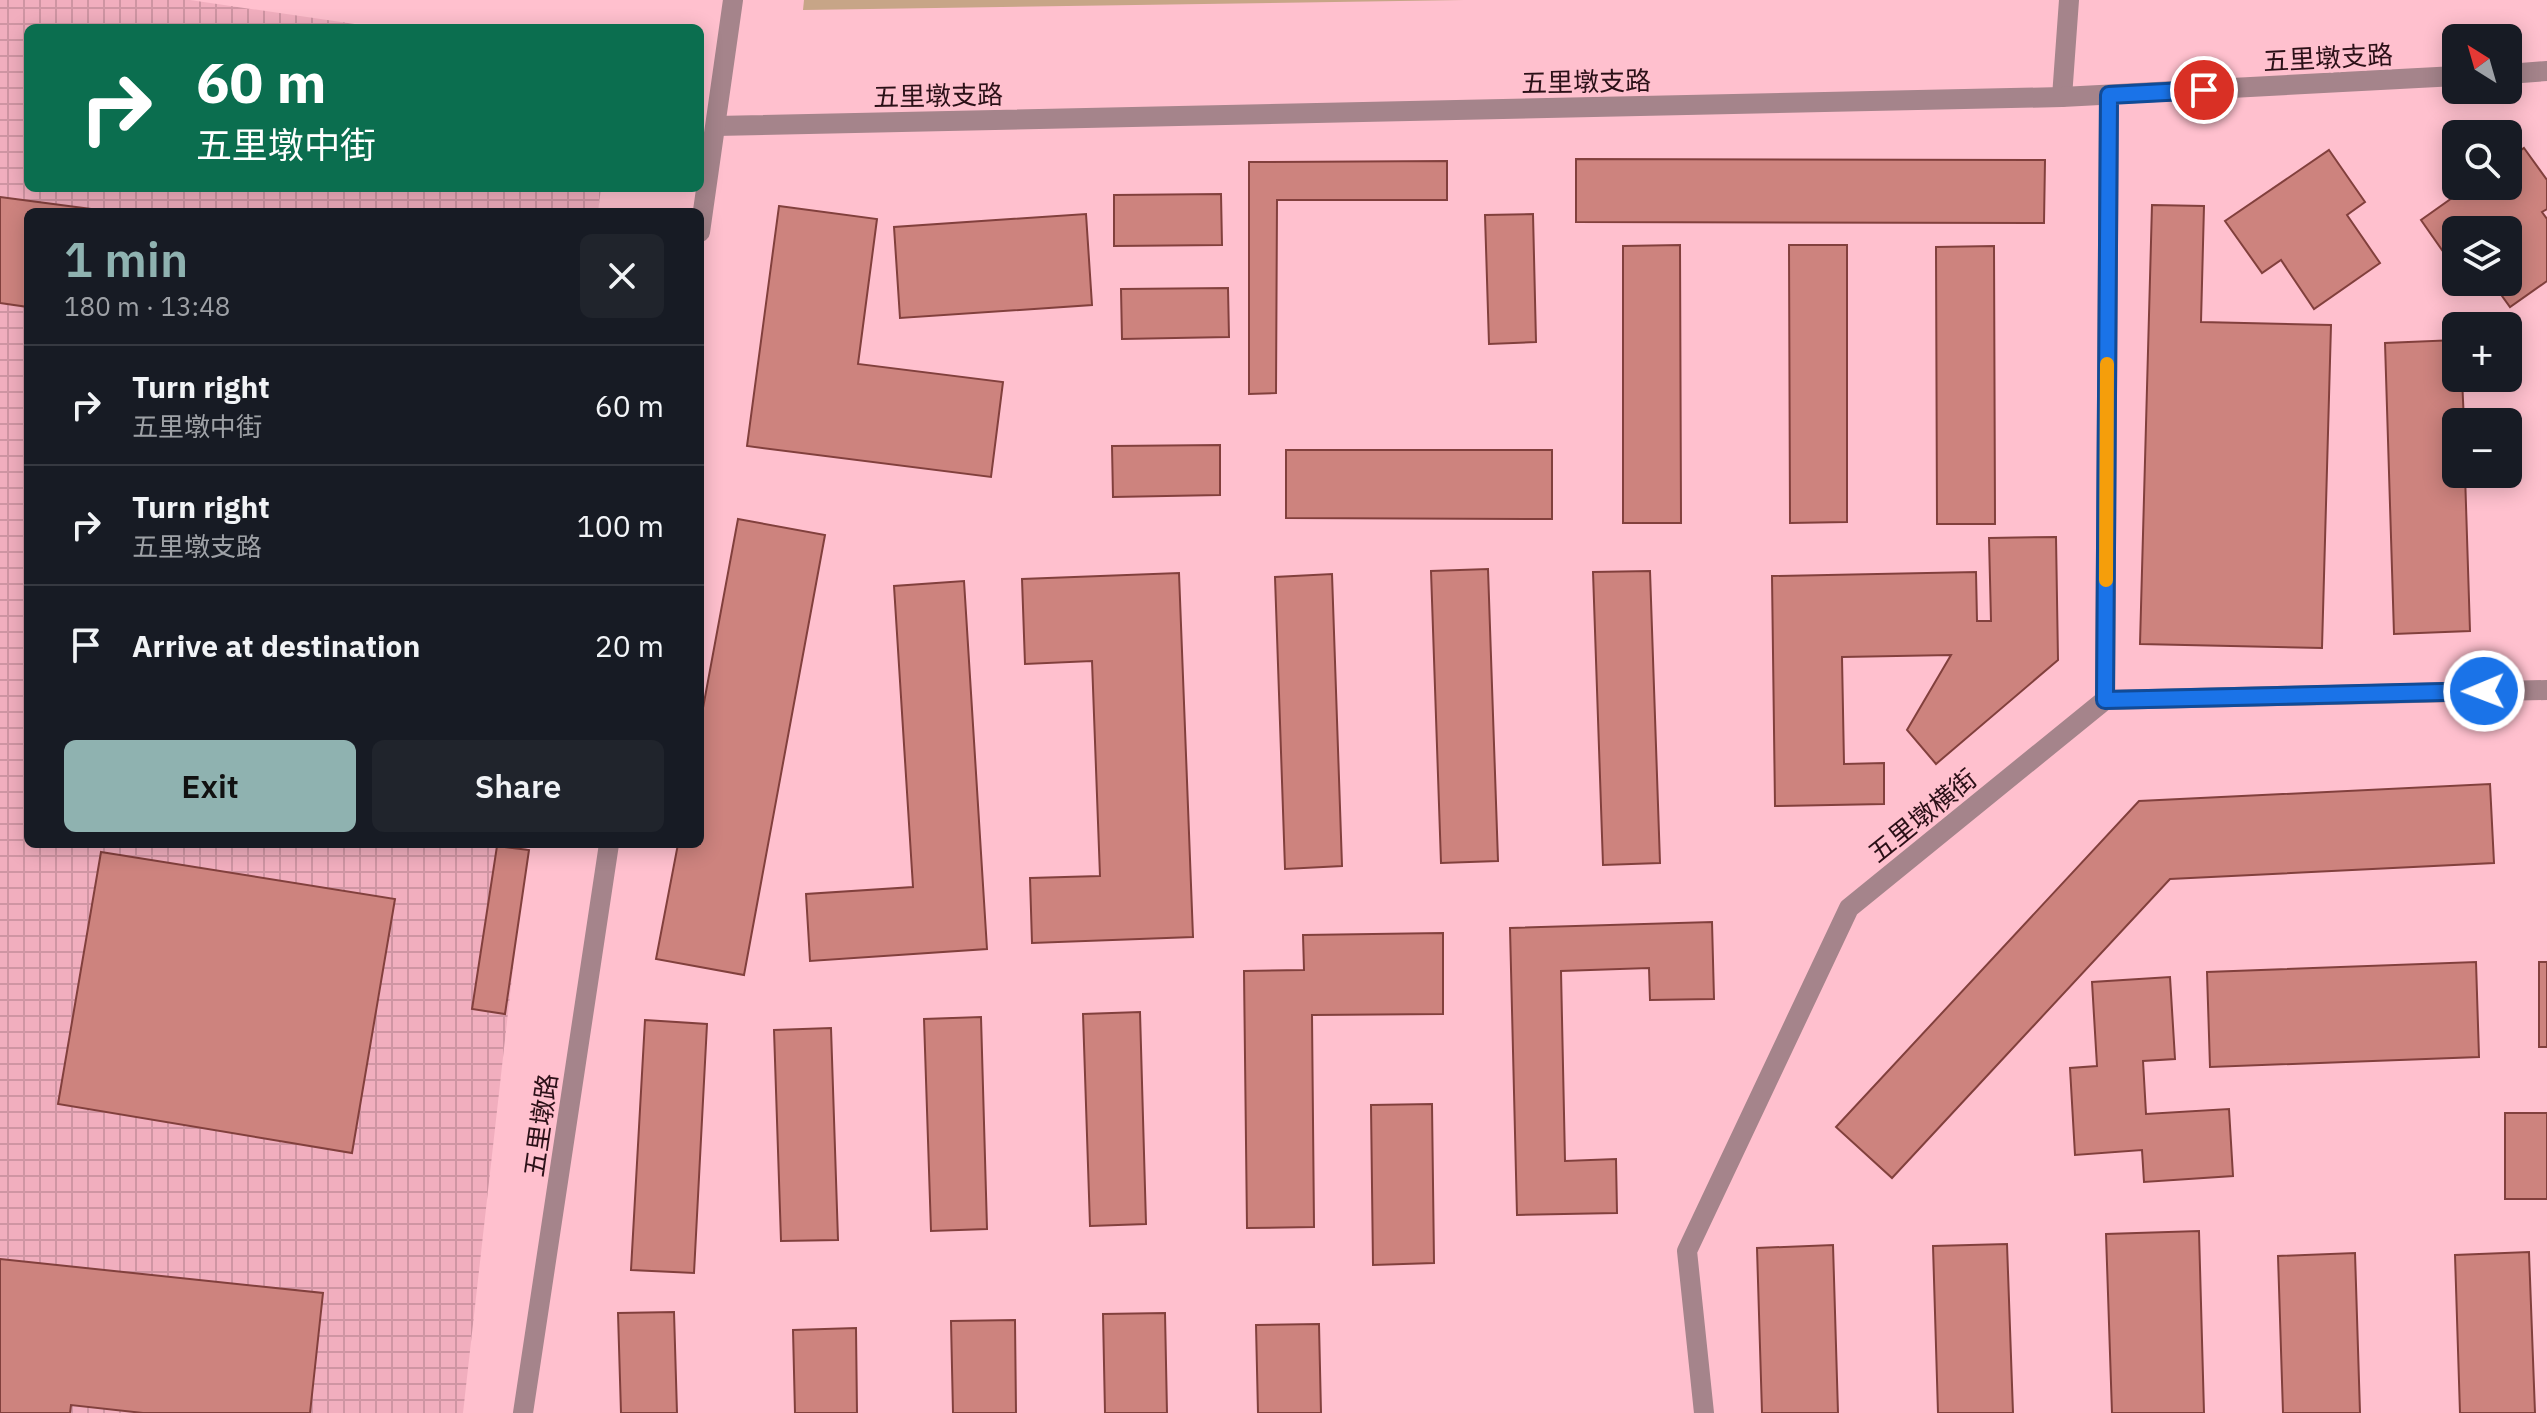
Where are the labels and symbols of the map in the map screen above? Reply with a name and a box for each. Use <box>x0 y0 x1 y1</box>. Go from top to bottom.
north arrow <box>2442 24 2522 104</box>
street label: 五里墩支路 <box>2262 37 2394 77</box>
pin <box>2170 56 2238 124</box>
street label: 五里墩支路 <box>1521 63 1651 99</box>
street label: 五里墩支路 <box>873 77 1003 113</box>
position arrow <box>2442 649 2526 733</box>
street label: 五里墩横街 <box>1861 761 1983 869</box>
street label: 五里墩路 <box>516 1071 564 1179</box>

